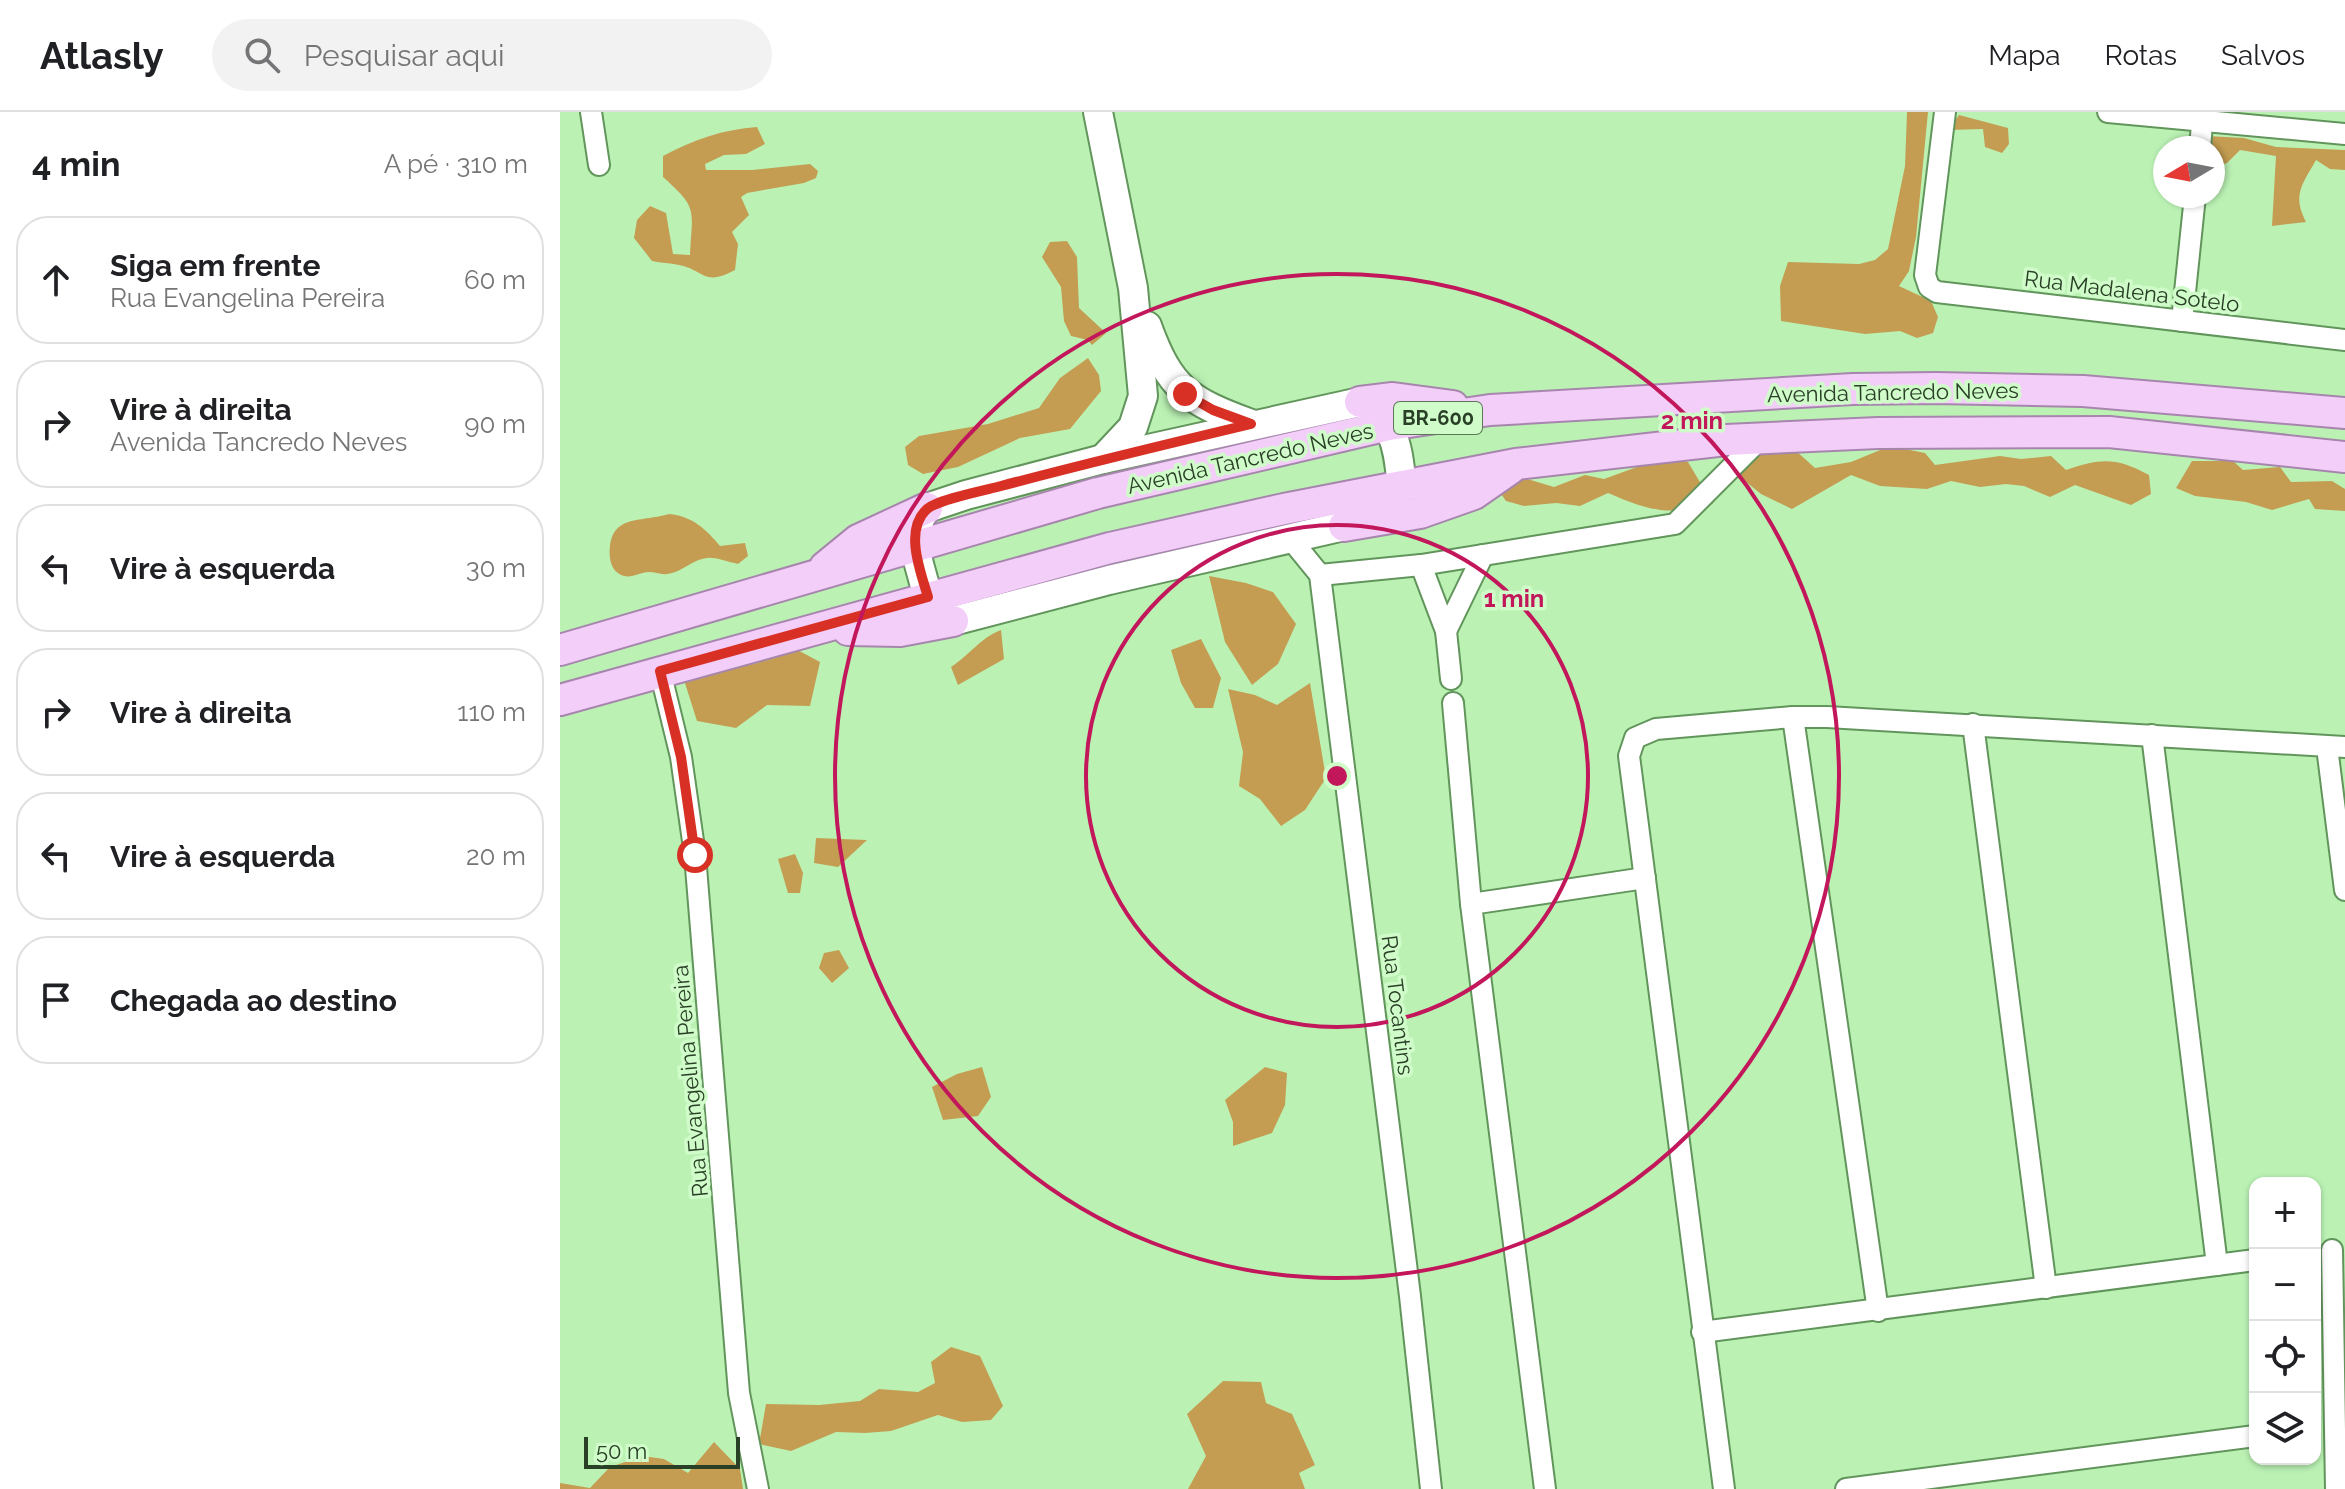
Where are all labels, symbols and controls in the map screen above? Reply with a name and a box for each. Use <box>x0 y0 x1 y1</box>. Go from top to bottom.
search box <box>212 19 772 91</box>
text: Atlasly <box>40 33 164 78</box>
icon: search <box>240 33 284 77</box>
text: Pesquisar aqui <box>304 38 505 73</box>
text: Mapa <box>1988 39 2061 72</box>
text: Rotas <box>2105 39 2177 72</box>
text: Salvos <box>2221 39 2305 72</box>
north arrow <box>2153 136 2225 208</box>
text: 4 min <box>32 144 120 184</box>
text: A pé · 310 m <box>384 149 528 179</box>
text: Siga em frente <box>110 248 320 283</box>
icon: ahead <box>34 258 78 302</box>
text: 60 m <box>464 265 526 295</box>
street label: Rua Madalena Sotelo <box>2023 265 2241 317</box>
text: Rua Evangelina Pereira <box>110 283 385 313</box>
route end <box>1167 376 1203 412</box>
street label: Avenida Tancredo Neves <box>1767 377 2019 407</box>
text: Vire à direita <box>110 392 292 427</box>
icon: right <box>34 402 78 446</box>
road number: BR-600 <box>1394 402 1482 434</box>
text: 2 min <box>1661 406 1723 435</box>
text: 90 m <box>464 409 526 439</box>
street label: Avenida Tancredo Neves <box>1124 417 1376 499</box>
text: Avenida Tancredo Neves <box>110 427 407 457</box>
icon: left <box>34 546 78 590</box>
text: Vire à esquerda <box>110 551 335 586</box>
text: 30 m <box>466 553 526 583</box>
text: 1 min <box>1484 584 1544 613</box>
icon: right <box>34 690 78 734</box>
text: Vire à direita <box>110 695 292 730</box>
text: 110 m <box>457 697 526 727</box>
centre of rings <box>1323 762 1351 790</box>
icon: left <box>34 834 78 878</box>
route start <box>677 837 713 873</box>
text: Vire à esquerda <box>110 839 335 874</box>
text: 20 m <box>466 841 526 871</box>
street label: Rua Tocantins <box>1377 934 1419 1076</box>
street label: Rua Evangelina Pereira <box>667 964 713 1198</box>
icon: arrive <box>34 978 78 1022</box>
text: Chegada ao destino <box>110 983 397 1018</box>
map controls <box>2249 1177 2321 1465</box>
button: + <box>2249 1177 2321 1249</box>
button: − <box>2249 1249 2321 1321</box>
button: locate <box>2249 1321 2321 1393</box>
button: layers <box>2249 1393 2321 1465</box>
scale bar <box>584 1433 740 1469</box>
text: 50 m <box>596 1438 647 1464</box>

